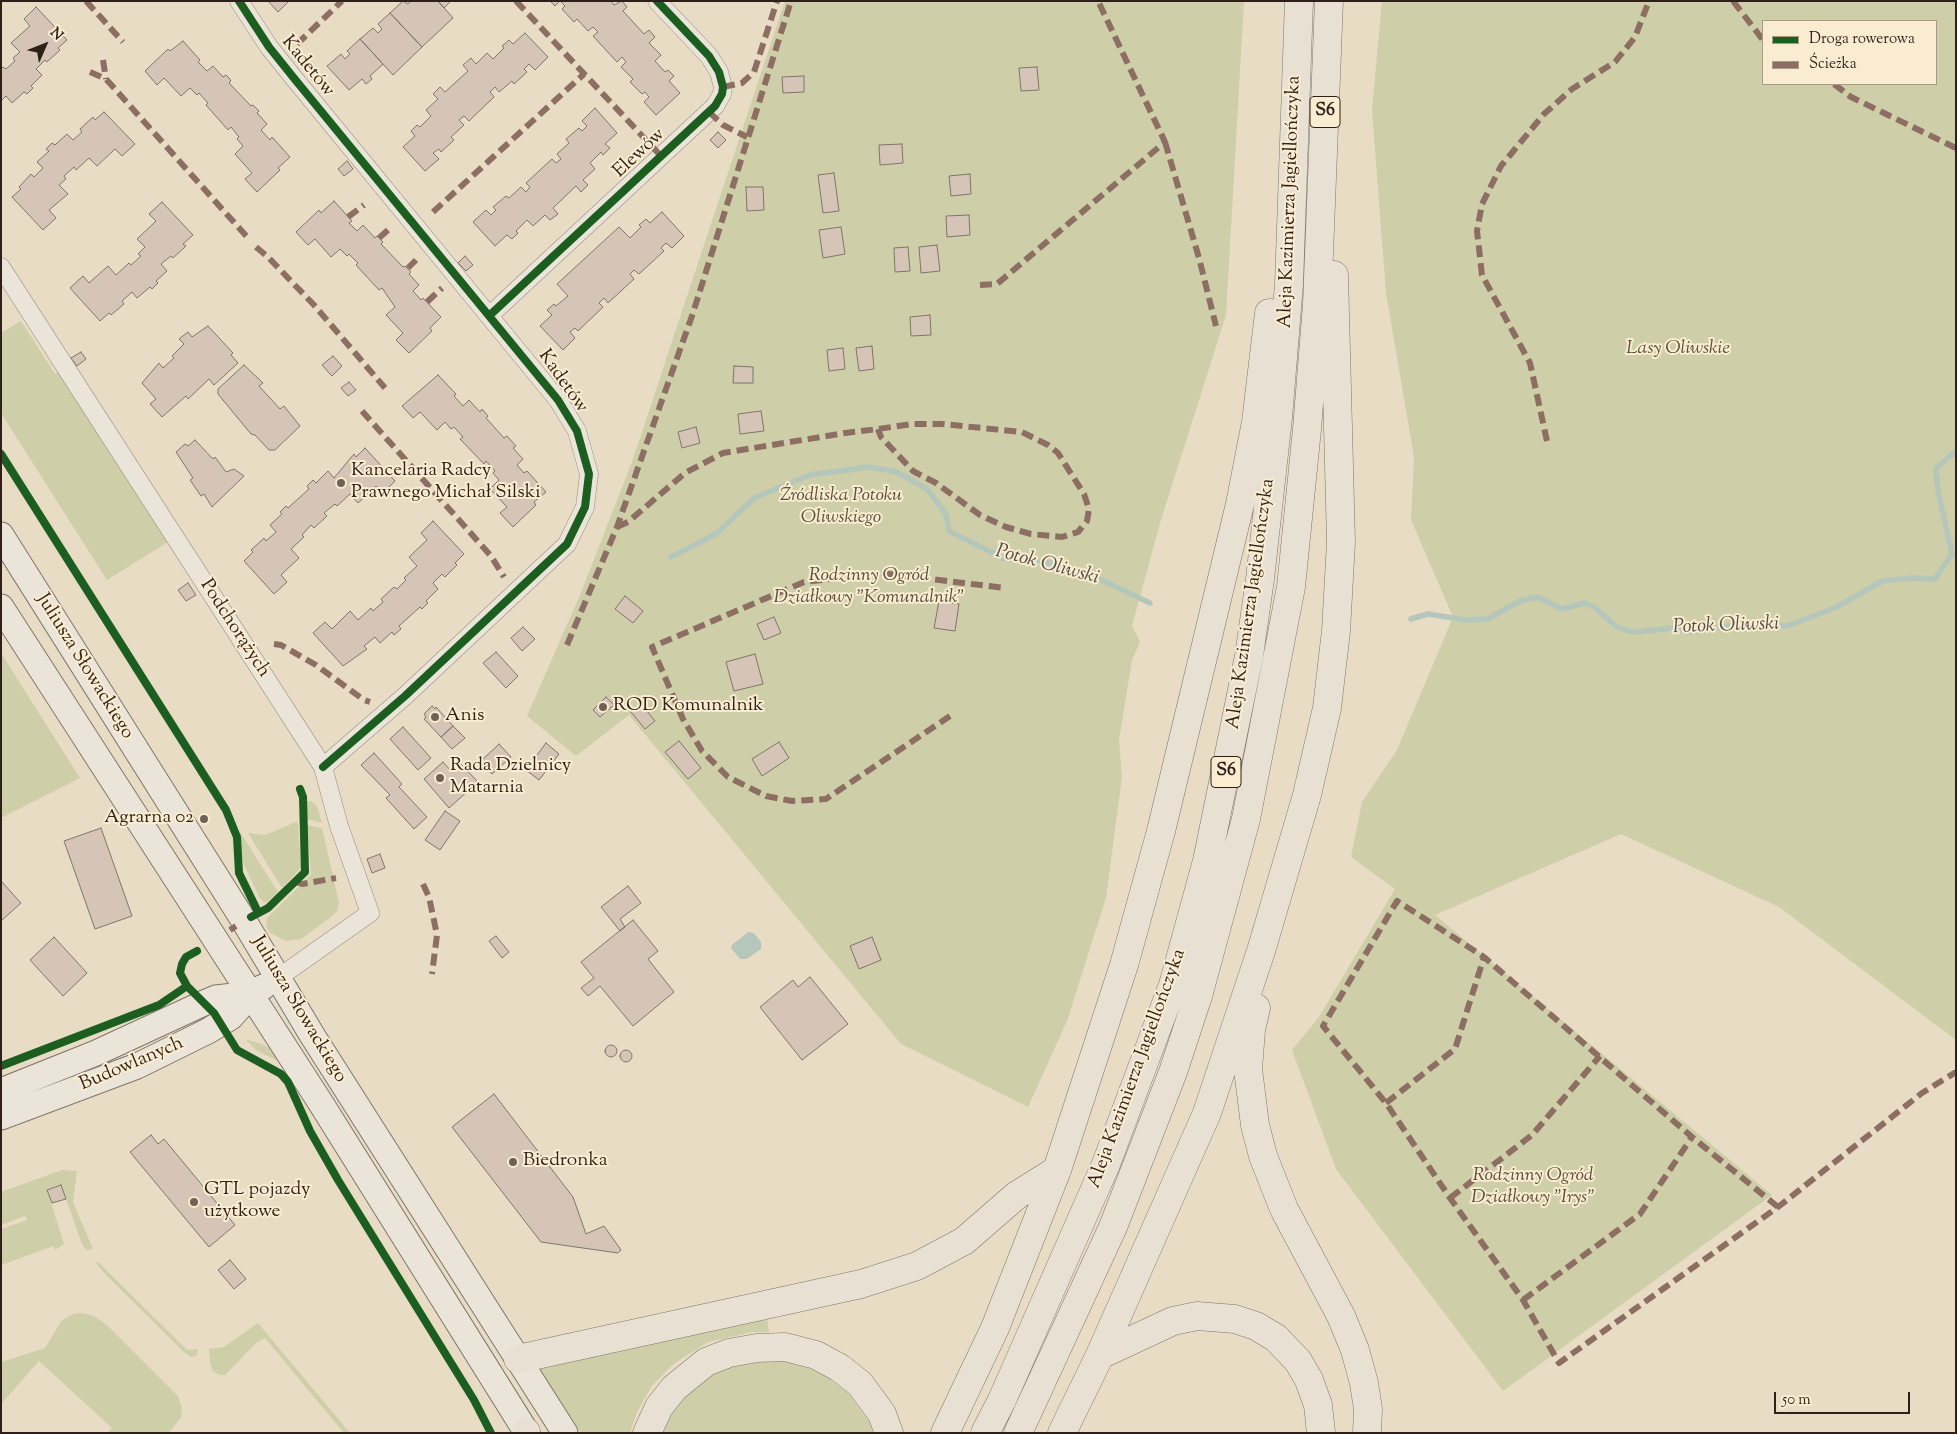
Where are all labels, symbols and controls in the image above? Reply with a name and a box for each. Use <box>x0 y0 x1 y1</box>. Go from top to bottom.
north arrow <box>20 20 70 70</box>
legend <box>1762 20 1937 85</box>
text: N <box>45 24 67 46</box>
text: Droga rowerowa <box>1809 29 1915 50</box>
street label: Kadetów <box>275 32 339 102</box>
text: Ścieżka <box>1809 54 1857 75</box>
street label: Aleja Kazimierza Jagiellończyka <box>1275 75 1307 329</box>
road number: S6 <box>1310 96 1340 128</box>
street label: Elewów <box>609 124 671 184</box>
park label: Lasy Oliwskie <box>1626 339 1730 361</box>
street label: Kadetów <box>532 346 592 418</box>
place label: Kancelaria Radcy Prawnego Michał Silski <box>351 461 541 505</box>
marker: Kancelaria Radcy Prawnego Michał Silski <box>335 477 347 489</box>
street label: Aleja Kazimierza Jagiellończyka <box>1223 477 1281 731</box>
park label: Źródliska Potoku Oliwskiego <box>780 486 902 530</box>
water label: Potok Oliwski <box>993 541 1101 591</box>
park label: Rodzinny Ogród Działkowy "Komunalnik" <box>774 566 964 610</box>
street label: Podchorążych <box>194 576 274 682</box>
street label: Juliusza Słowackiego <box>30 590 138 744</box>
water label: Potok Oliwski <box>1673 613 1779 641</box>
place label: ROD Komunalnik <box>613 696 763 718</box>
marker: ROD Komunalnik <box>597 701 609 713</box>
place label: Anis <box>445 706 485 728</box>
marker: Anis <box>429 711 441 723</box>
place label: Rada Dzielnicy Matarnia <box>450 756 571 800</box>
road number: S6 <box>1211 756 1241 788</box>
marker: Rada Dzielnicy Matarnia <box>434 772 446 784</box>
place label: Agrarna 02 <box>104 808 194 830</box>
marker: Agrarna 02 <box>198 813 210 825</box>
street label: Juliusza Słowackiego <box>245 933 351 1087</box>
street label: Aleja Kazimierza Jagiellończyka <box>1084 946 1192 1192</box>
street label: Budowlanych <box>77 1033 187 1097</box>
place label: Biedronka <box>523 1151 608 1173</box>
marker: Biedronka <box>507 1156 519 1168</box>
park label: Rodzinny Ogród Działkowy "Irys" <box>1471 1166 1595 1210</box>
place label: GTL pojazdy użytkowe <box>204 1180 310 1224</box>
marker: GTL pojazdy użytkowe <box>188 1196 200 1208</box>
scale bar <box>1777 1382 1913 1414</box>
text: 50 m <box>1782 1390 1811 1411</box>

